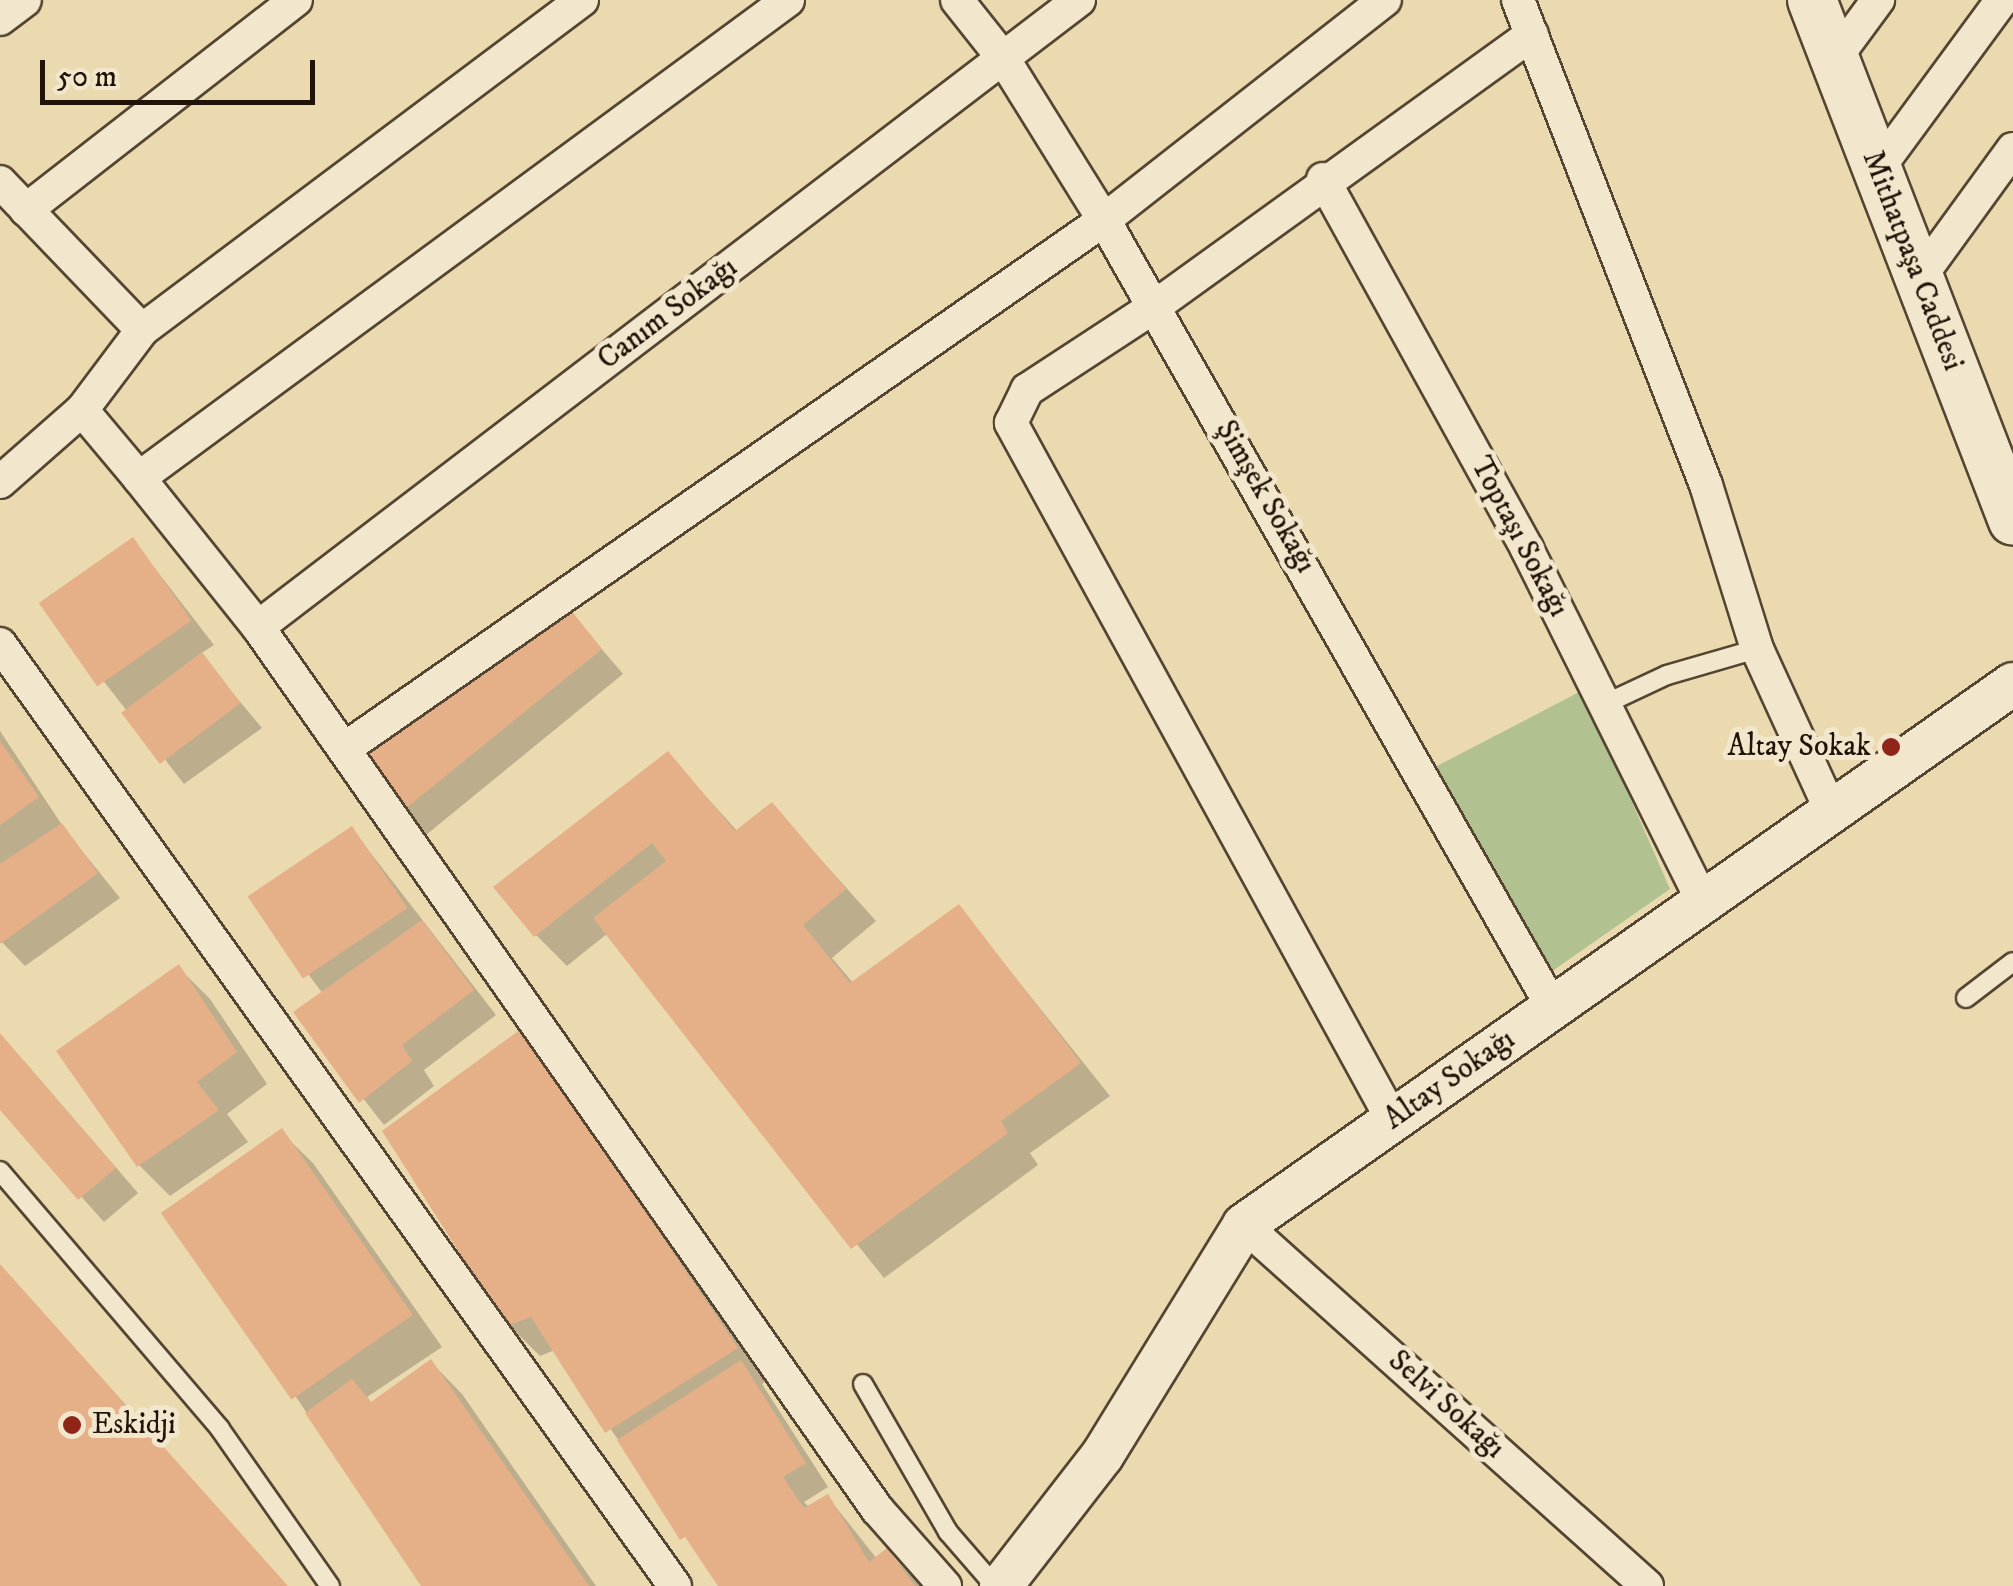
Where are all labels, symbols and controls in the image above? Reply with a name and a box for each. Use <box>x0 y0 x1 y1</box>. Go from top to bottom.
scale bar <box>45 40 320 102</box>
text: 50 m <box>57 59 117 96</box>
street label: Mithatpaşa Caddesi <box>1854 146 1970 376</box>
street label: Canım Sokağı <box>591 250 745 378</box>
street label: Şimşek Sokağı <box>1207 414 1323 580</box>
street label: Toptaşı Sokağı <box>1462 451 1576 623</box>
place label: Altay Sokak <box>1727 729 1871 765</box>
marker: Altay Sokak <box>1880 736 1902 758</box>
street label: Altay Sokağı <box>1378 1022 1522 1138</box>
street label: Selvi Sokağı <box>1380 1343 1512 1467</box>
place label: Eskidji <box>92 1407 176 1443</box>
marker: Eskidji <box>61 1414 83 1436</box>

